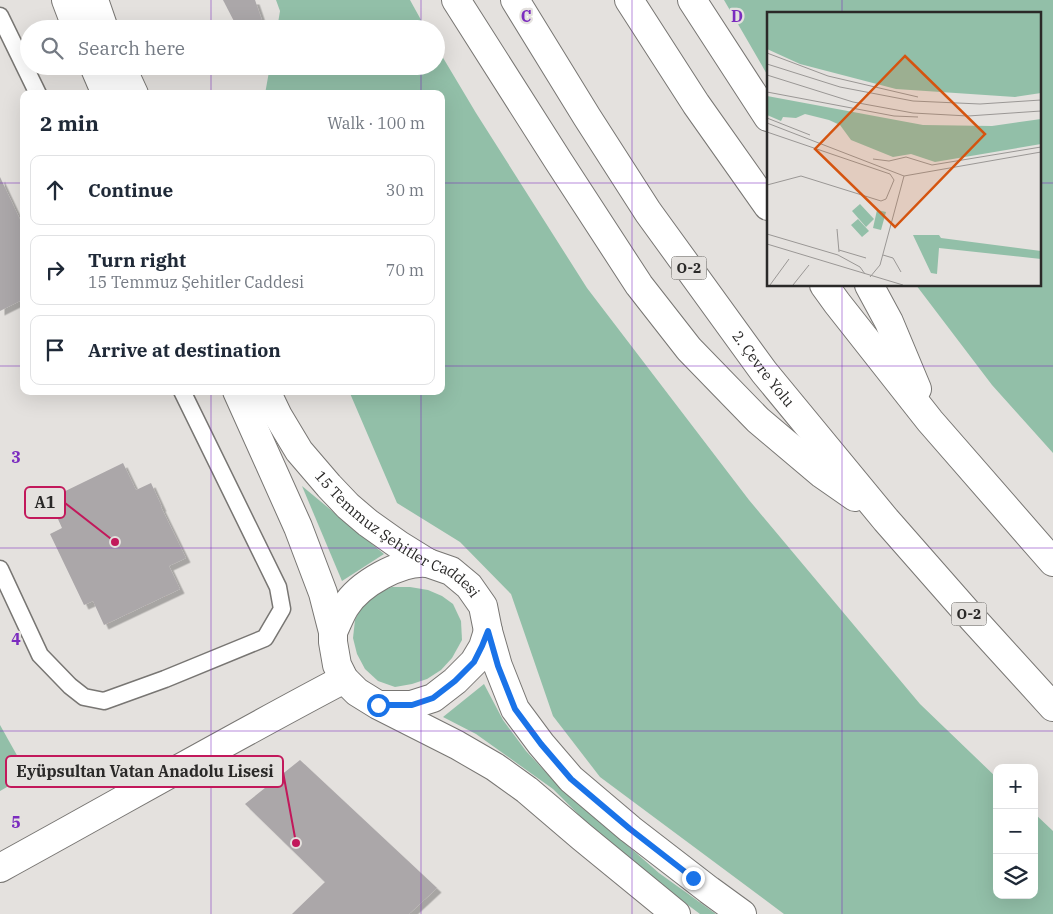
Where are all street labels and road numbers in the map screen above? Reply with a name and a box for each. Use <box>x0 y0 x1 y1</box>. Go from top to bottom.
road number: O-2 <box>672 256 706 280</box>
street label: 2. Çevre Yolu <box>728 327 799 411</box>
street label: 15 Temmuz Şehitler Caddesi <box>311 467 484 601</box>
road number: O-2 <box>952 602 986 626</box>

